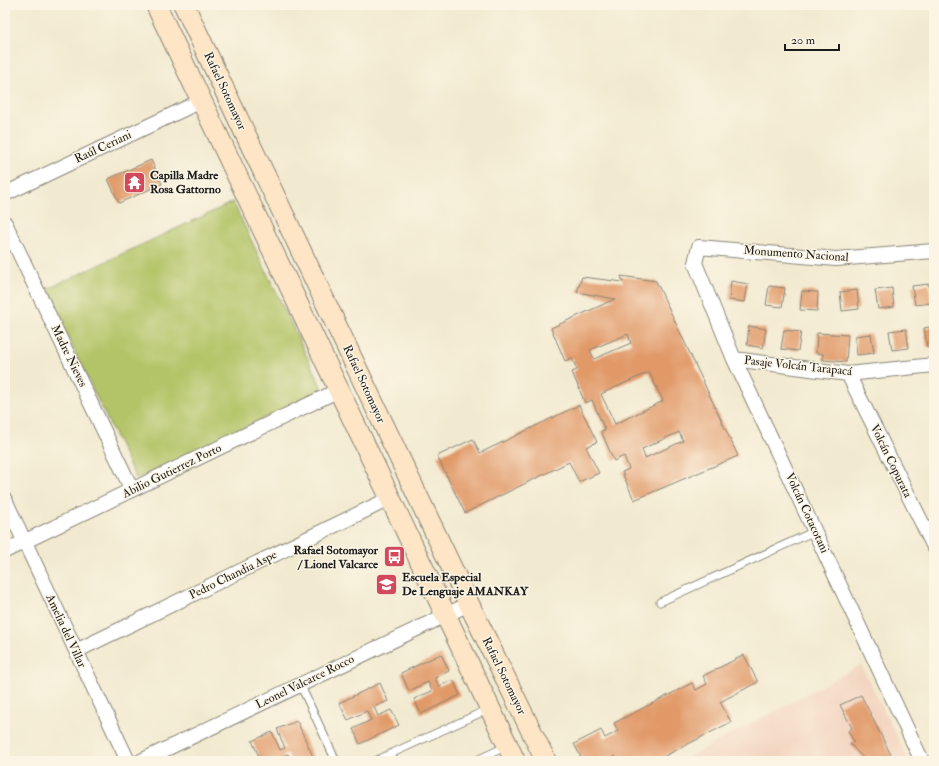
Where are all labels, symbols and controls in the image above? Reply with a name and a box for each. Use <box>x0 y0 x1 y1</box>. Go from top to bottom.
scale bar <box>785 26 839 52</box>
text: 20 m <box>791 33 816 48</box>
street label: Rafael Sotomayor <box>200 49 250 133</box>
street label: Raúl Ceriani <box>72 127 134 167</box>
place label: Capilla Madre Rosa Gattorno <box>150 168 221 197</box>
temple icon: Capilla Madre Rosa Gattorno <box>122 169 148 195</box>
street label: Monumento Nacional <box>743 243 849 265</box>
street label: Madre Nieves <box>47 322 91 390</box>
street label: Rafael Sotomayor <box>339 342 389 426</box>
street label: Pasaje Volcán Tarapacá <box>743 353 854 379</box>
street label: Volcán Copurata <box>867 422 916 501</box>
street label: Abilio Gutierrez Porto <box>119 440 224 502</box>
street label: Volcán Cotacotani <box>782 470 832 556</box>
place label: Rafael Sotomayor / Lionel Valcarce <box>293 543 379 572</box>
bus stop icon: Rafael Sotomayor / Lionel Valcarce <box>381 544 407 570</box>
street label: Pedro Chandia Aspe <box>187 547 279 603</box>
place label: Escuela Especial De Lenguaje AMANKAY <box>402 570 529 599</box>
school or university icon: Escuela Especial De Lenguaje AMANKAY <box>374 571 400 597</box>
street label: Amelia del Villar <box>42 591 90 671</box>
street label: Rafael Sotomayor <box>479 635 530 718</box>
street label: Leonel Valcarce Rocco <box>253 652 357 712</box>

